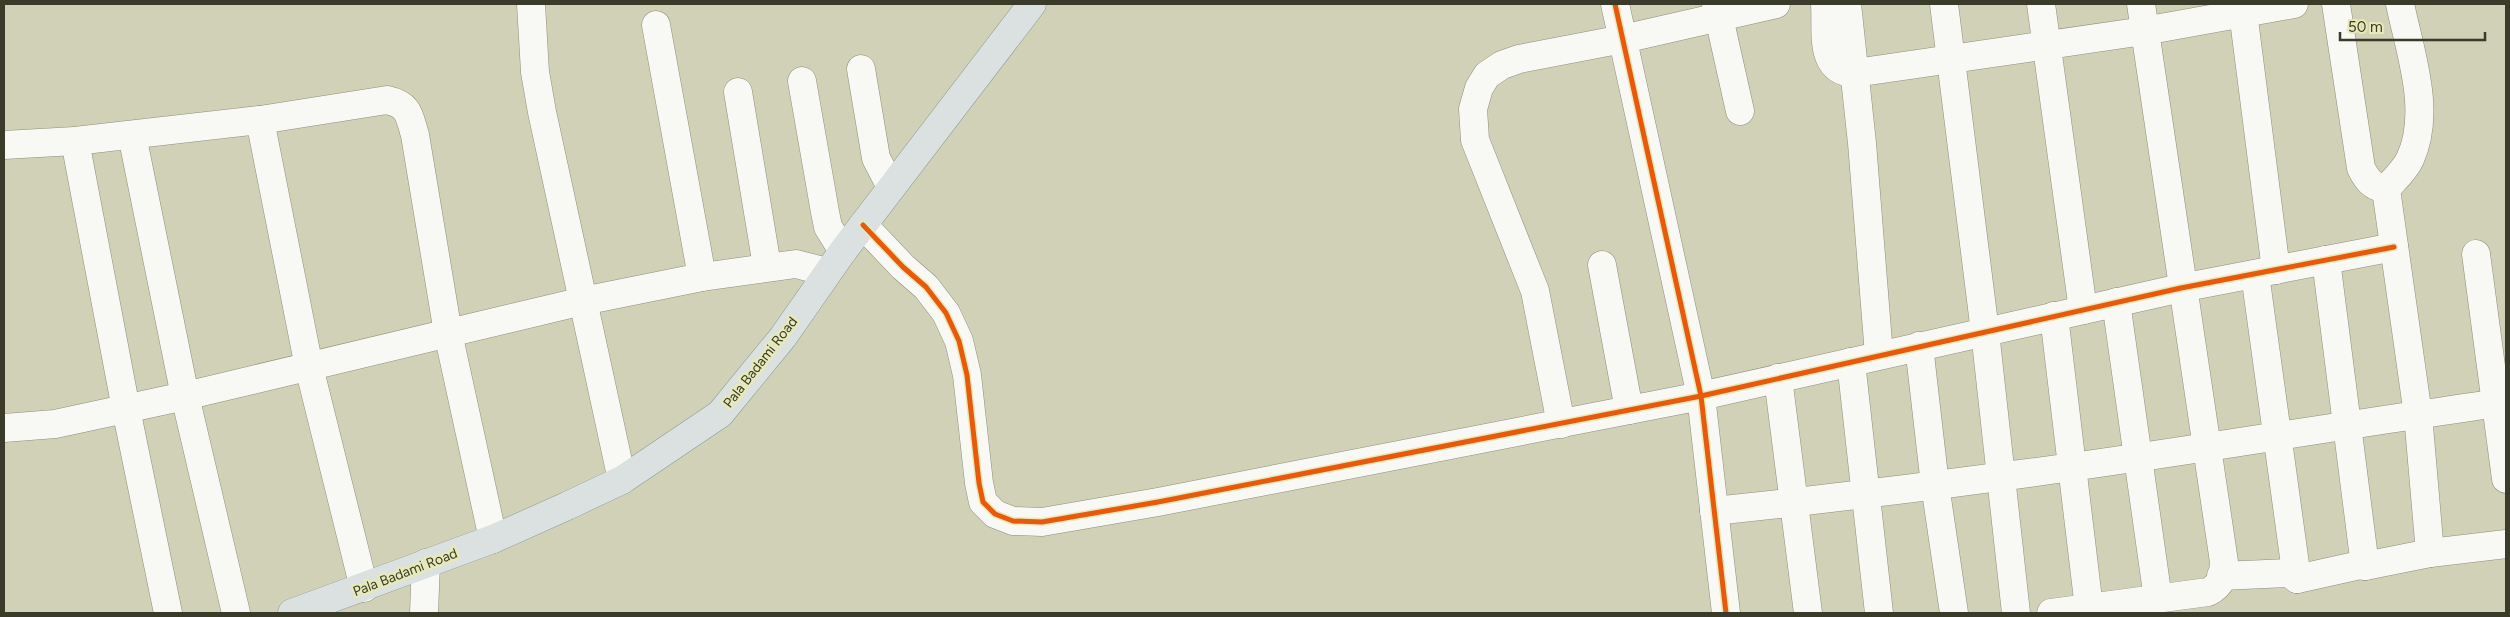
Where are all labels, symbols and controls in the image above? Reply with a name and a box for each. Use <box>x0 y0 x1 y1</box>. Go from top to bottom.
scale bar <box>2340 10 2485 42</box>
text: 50 m <box>2348 18 2383 36</box>
street label: Pala Badami Road <box>720 313 801 411</box>
street label: Pala Badami Road <box>350 545 460 600</box>

